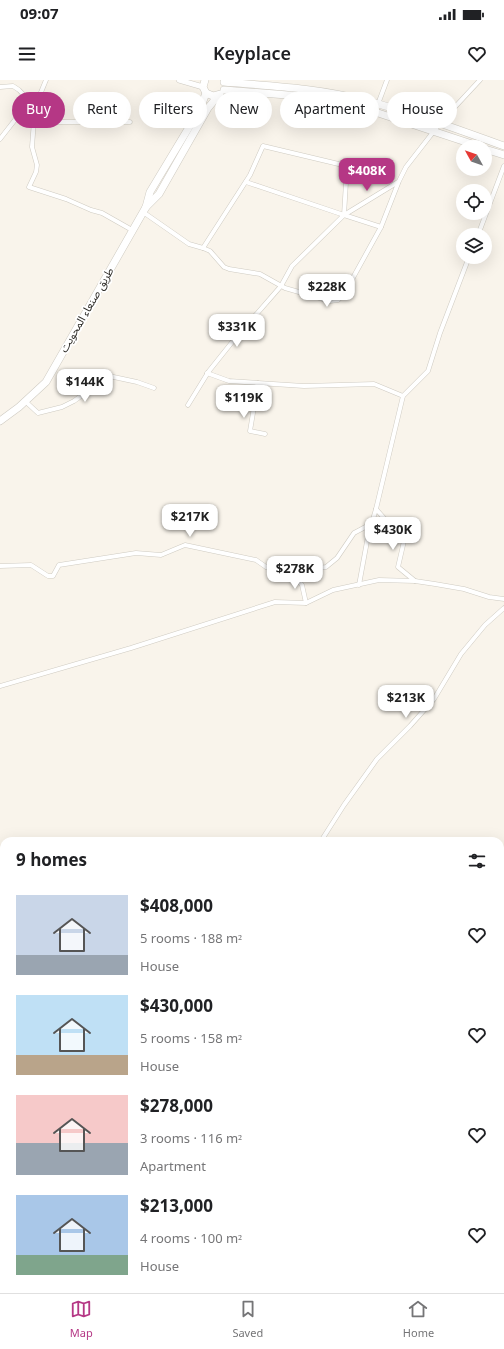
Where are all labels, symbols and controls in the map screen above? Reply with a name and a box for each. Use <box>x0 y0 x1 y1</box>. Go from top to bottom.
text: 09:07 <box>20 0 59 30</box>
text: Keyplace <box>213 35 291 73</box>
icon: menu <box>16 43 38 65</box>
icon: heart <box>466 43 488 65</box>
chip: Buy <box>12 92 65 128</box>
chip: Rent <box>73 92 131 128</box>
chip: Filters <box>139 92 207 128</box>
chip: New <box>215 92 272 128</box>
chip: Apartment <box>280 92 379 128</box>
chip: House <box>387 92 457 128</box>
north arrow <box>456 140 492 176</box>
map controls <box>456 140 492 264</box>
text: $408K <box>348 157 386 185</box>
pin: $408K <box>339 158 395 192</box>
button: locate <box>456 184 492 220</box>
button: layers <box>456 228 492 264</box>
street label: طريق صنعاء المحويت <box>53 263 121 357</box>
text: $228K <box>308 273 346 301</box>
pin: $228K <box>299 274 355 308</box>
text: $331K <box>218 313 256 341</box>
pin: $331K <box>209 314 265 348</box>
text: $144K <box>66 368 104 396</box>
pin: $144K <box>57 369 113 403</box>
text: $119K <box>225 384 263 412</box>
pin: $119K <box>216 385 272 419</box>
text: $217K <box>171 503 209 531</box>
pin: $217K <box>162 504 218 538</box>
text: $430K <box>374 516 412 544</box>
pin: $430K <box>365 517 421 551</box>
text: $278K <box>276 555 314 583</box>
pin: $278K <box>267 556 323 590</box>
text: $213K <box>387 684 425 712</box>
pin: $213K <box>378 685 434 719</box>
text: 9 homes <box>16 843 87 879</box>
icon: filters <box>466 850 488 872</box>
text: $408,000 <box>140 889 213 925</box>
icon: home <box>48 911 96 959</box>
icon: heart <box>466 924 488 946</box>
text: 5 rooms · 188 m² <box>140 925 242 953</box>
text: House <box>140 953 179 981</box>
text: $430,000 <box>140 989 213 1025</box>
icon: home <box>48 1011 96 1059</box>
icon: heart <box>466 1024 488 1046</box>
text: 5 rooms · 158 m² <box>140 1025 242 1053</box>
text: House <box>140 1053 179 1081</box>
text: $278,000 <box>140 1089 213 1125</box>
icon: home <box>48 1111 96 1159</box>
icon: heart <box>466 1124 488 1146</box>
text: 3 rooms · 116 m² <box>140 1125 242 1153</box>
text: Apartment <box>140 1153 206 1181</box>
text: $213,000 <box>140 1189 213 1225</box>
icon: home <box>48 1211 96 1259</box>
icon: heart <box>466 1224 488 1246</box>
text: 4 rooms · 100 m² <box>140 1225 242 1253</box>
text: House <box>140 1253 179 1281</box>
tab: Map <box>70 1298 93 1345</box>
tab: Saved <box>232 1298 263 1345</box>
tab: Home <box>403 1298 434 1345</box>

